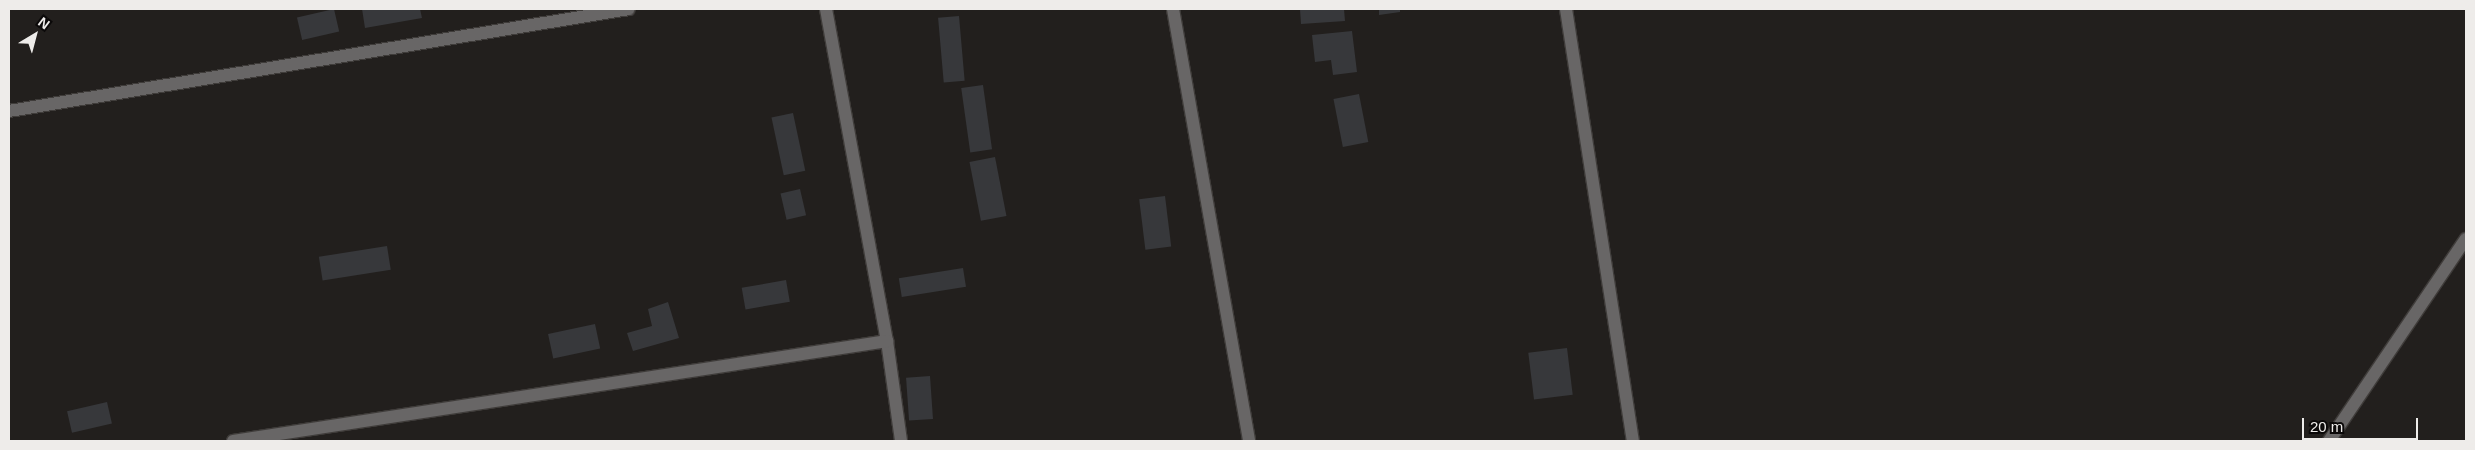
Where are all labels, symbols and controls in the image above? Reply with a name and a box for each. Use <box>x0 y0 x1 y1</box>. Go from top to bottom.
north arrow <box>10 10 60 60</box>
text: N <box>35 14 53 32</box>
scale bar <box>2305 408 2421 440</box>
text: 20 m <box>2310 418 2343 435</box>

